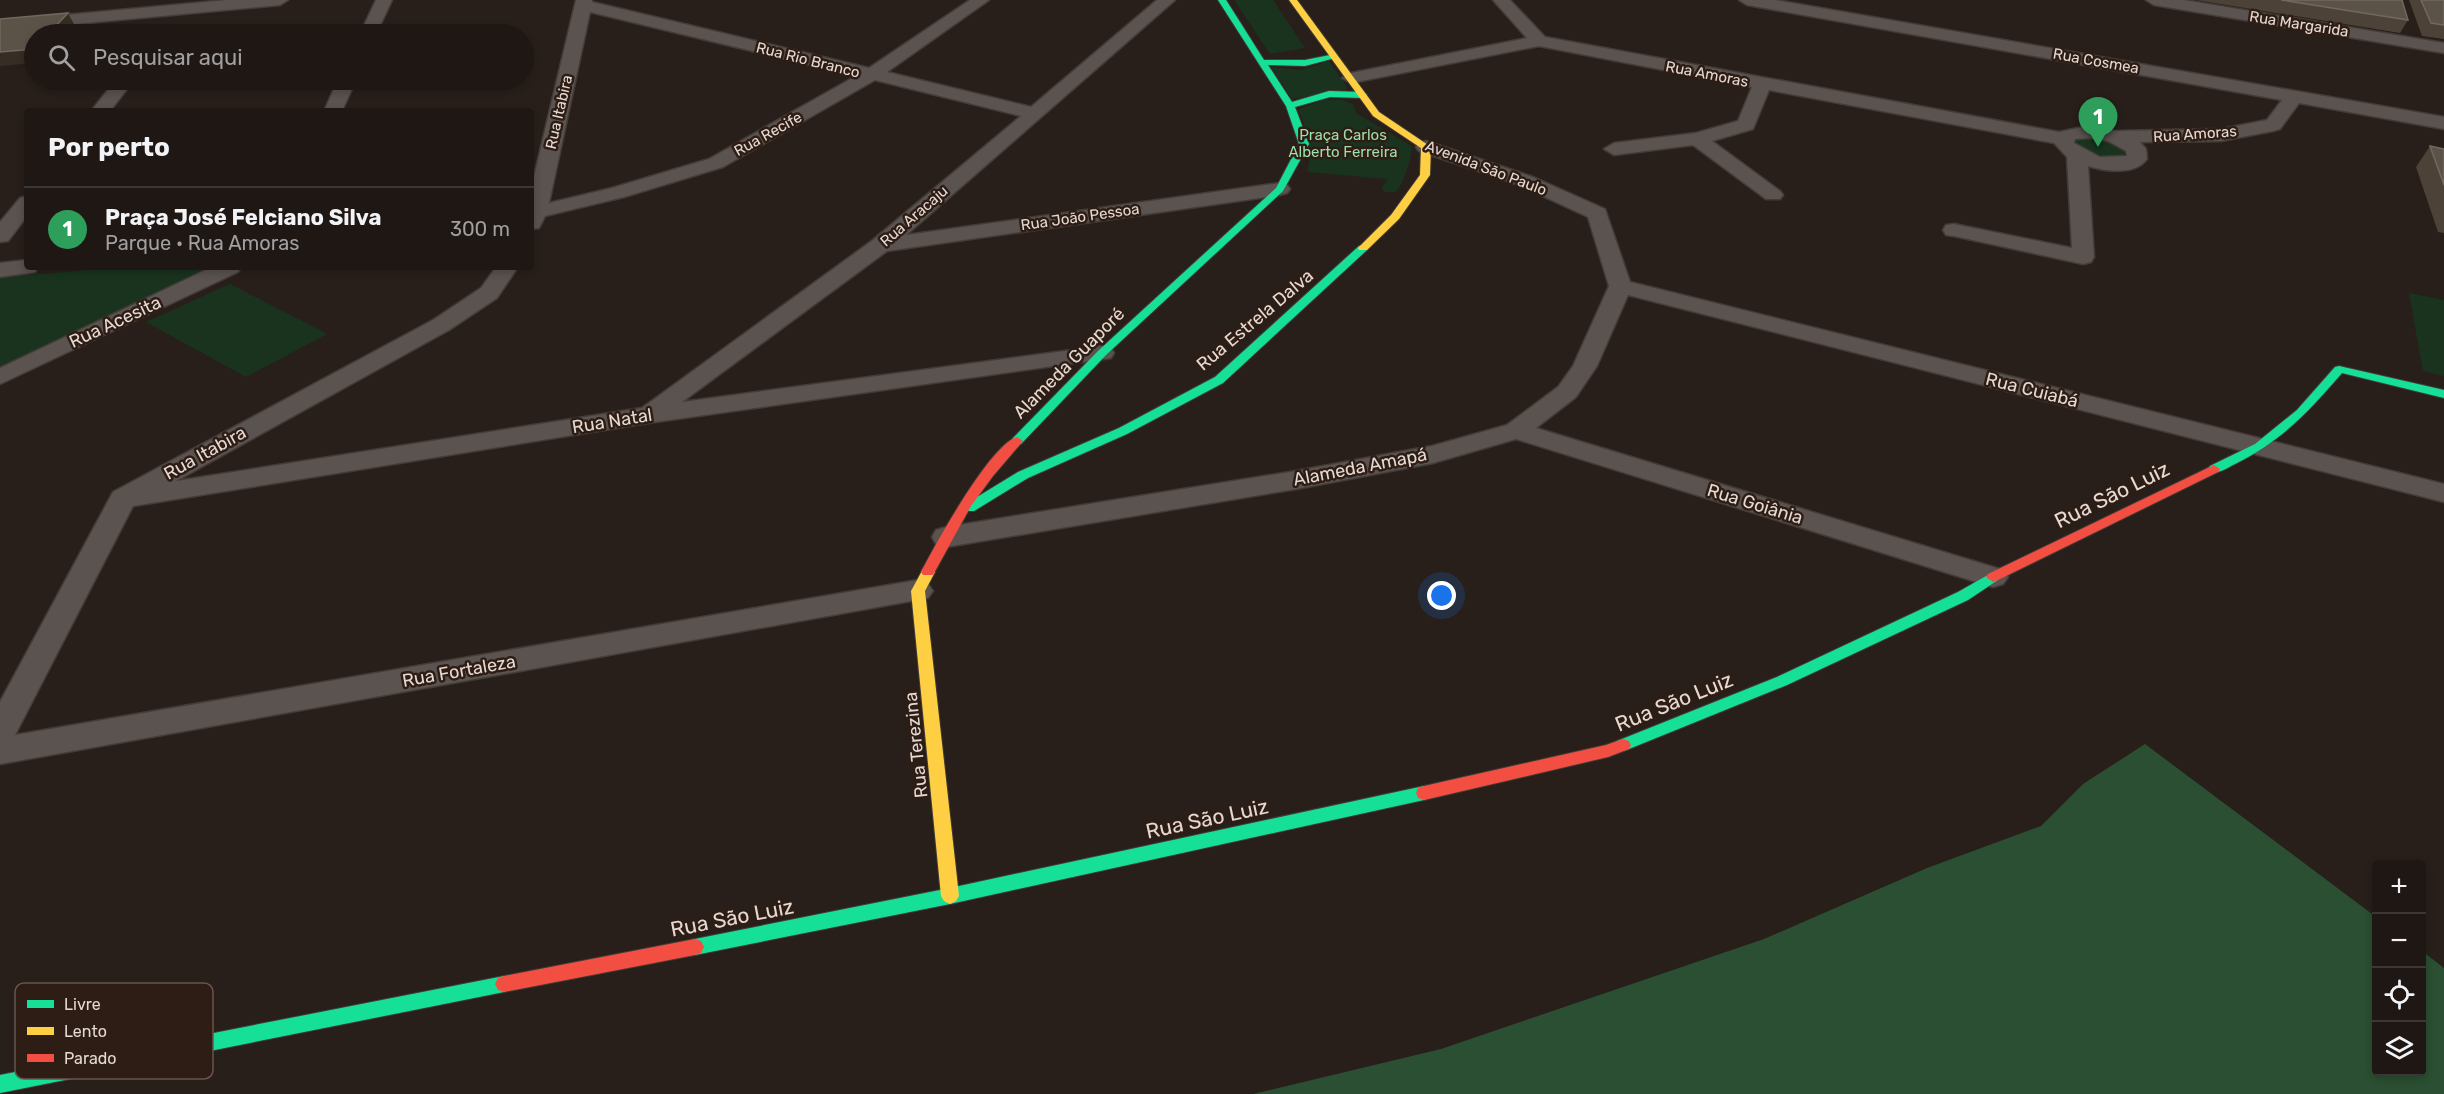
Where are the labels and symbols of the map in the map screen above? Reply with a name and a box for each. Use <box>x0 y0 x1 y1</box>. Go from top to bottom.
street label: Rua Margarida <box>2248 7 2350 41</box>
street label: Rua Rio Branco <box>754 38 862 82</box>
street label: Rua Cosmea <box>2052 45 2140 77</box>
street label: Rua Amoras <box>1664 57 1750 91</box>
street label: Rua Itabira <box>542 73 576 151</box>
pin: 1 <box>2078 98 2118 147</box>
street label: Rua Recife <box>731 108 805 160</box>
street label: Rua Amoras <box>2153 122 2238 146</box>
park label: Praça Carlos Alberto Ferreira <box>1288 126 1398 161</box>
street label: Avenida São Paulo <box>1423 137 1549 199</box>
street label: Rua Aracaju <box>876 182 952 250</box>
street label: Rua João Pessoa <box>1020 200 1140 234</box>
street label: Rua Estrela Dalva <box>1192 265 1318 375</box>
street label: Rua Acesita <box>65 291 165 353</box>
street label: Alameda Guaporé <box>1009 303 1129 423</box>
street label: Rua Cuiabá <box>1983 368 2081 412</box>
street label: Rua Natal <box>570 404 654 438</box>
street label: Rua Itabira <box>160 421 250 485</box>
street label: Alameda Amapá <box>1291 443 1429 491</box>
street label: Rua São Luiz <box>2050 456 2173 533</box>
street label: Rua Goiânia <box>1704 479 1806 529</box>
your location <box>1427 581 1456 610</box>
street label: Rua Fortaleza <box>400 650 518 692</box>
street label: Rua São Luiz <box>1611 667 1736 737</box>
street label: Rua Terezina <box>899 691 933 799</box>
street label: Rua São Luiz <box>1143 793 1271 844</box>
street label: Rua São Luiz <box>668 893 796 942</box>
legend <box>15 983 213 1079</box>
text: Livre <box>64 995 101 1014</box>
text: Lento <box>64 1022 107 1041</box>
text: Parado <box>64 1049 116 1068</box>

